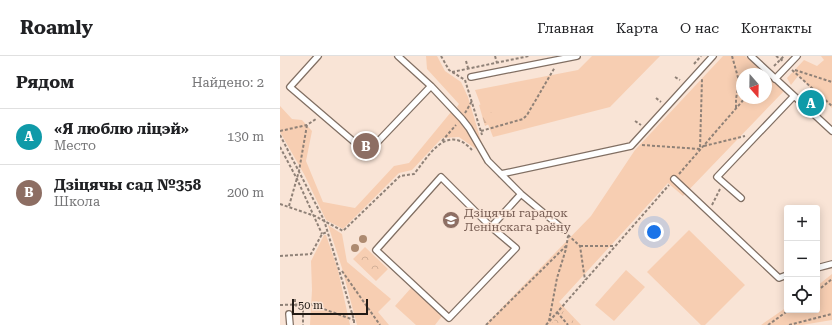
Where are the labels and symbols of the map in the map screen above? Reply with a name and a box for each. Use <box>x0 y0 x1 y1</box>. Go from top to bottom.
north arrow <box>736 68 772 104</box>
pin: A <box>798 88 824 118</box>
pin: B <box>353 131 379 161</box>
place label: Дзіцячы гарадок Ленінскага раёну <box>464 206 572 234</box>
school or university icon: Дзіцячы гарадок Ленінскага раёну <box>441 210 461 230</box>
your location <box>644 222 664 242</box>
scale bar <box>292 297 368 316</box>

